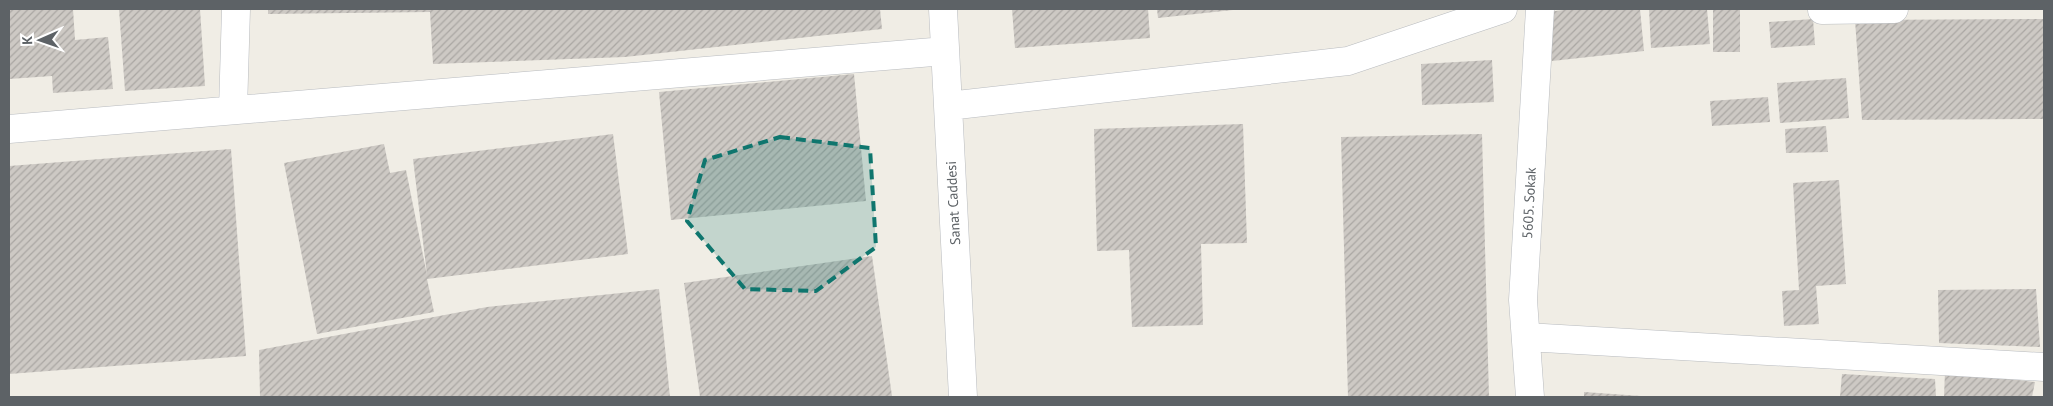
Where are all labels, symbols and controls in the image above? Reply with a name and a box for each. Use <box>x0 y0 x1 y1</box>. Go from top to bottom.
north arrow <box>15 15 65 65</box>
text: K <box>18 35 36 45</box>
street label: Sanat Caddesi <box>942 161 964 245</box>
street label: 5605. Sokak <box>1518 167 1540 239</box>

